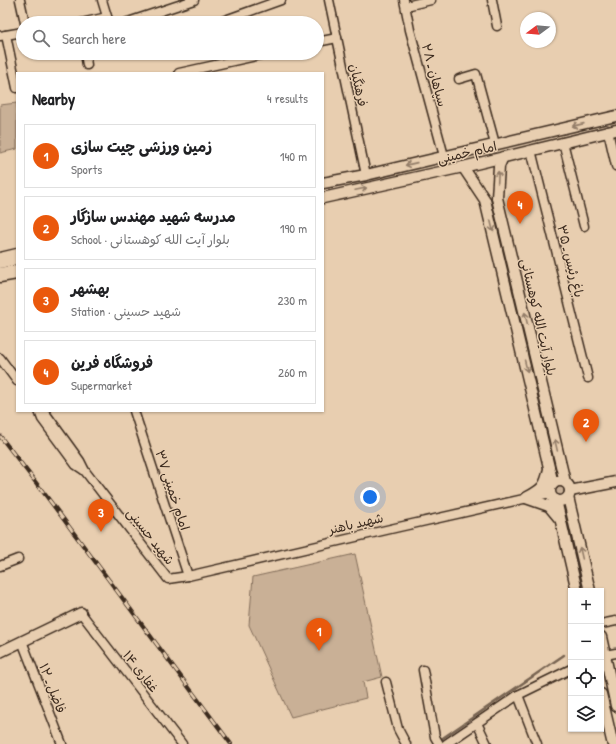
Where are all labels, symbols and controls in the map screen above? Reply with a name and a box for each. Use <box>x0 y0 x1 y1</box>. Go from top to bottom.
north arrow <box>520 12 556 48</box>
search box <box>16 16 324 60</box>
icon: search <box>30 27 52 49</box>
text: Search here <box>62 28 126 49</box>
street label: سپاهان ـ ۲۸ <box>418 41 452 109</box>
street label: فرهنگیان <box>346 62 372 108</box>
text: Nearby <box>32 87 75 110</box>
text: 4 results <box>267 89 308 107</box>
one-way arrow <box>572 121 585 129</box>
text: زمین ورزشی چیت سازی <box>71 136 212 157</box>
street label: امام خمینی <box>435 136 499 170</box>
text: 1 <box>44 147 48 165</box>
text: 140 m <box>280 147 307 165</box>
text: Sports <box>71 160 102 178</box>
one-way arrow <box>404 161 417 169</box>
one-way arrow <box>494 171 502 184</box>
one-way arrow <box>354 185 367 193</box>
pin: 4 <box>507 191 533 224</box>
text: مدرسه شهید مهندس سازگار <box>71 206 236 227</box>
text: 2 <box>43 219 49 237</box>
text: 190 m <box>280 219 307 237</box>
one-way arrow <box>488 220 496 233</box>
street label: باغ رئیس ـ ۳۵ <box>552 223 589 299</box>
text: School · بلوار آیت الله کوهستانی <box>71 230 230 248</box>
street label: بلوار آیت الله کوهستانی <box>516 257 561 378</box>
text: بهشهر <box>71 278 110 299</box>
text: 3 <box>43 291 49 309</box>
text: 230 m <box>277 291 307 309</box>
text: Station · شهید حسینی <box>71 302 181 320</box>
one-way arrow <box>521 312 529 325</box>
text: فروشگاه فرین <box>71 352 153 373</box>
one-way arrow <box>522 360 530 373</box>
text: 4 <box>44 363 48 381</box>
text: 260 m <box>278 363 307 381</box>
text: Supermarket <box>71 376 132 394</box>
pin: 2 <box>573 409 599 442</box>
one-way arrow <box>551 438 559 451</box>
street label: امام خمینی ۳۷ <box>150 448 194 533</box>
your location <box>360 487 380 507</box>
pin: 3 <box>88 499 114 532</box>
street label: شهید حسینی <box>122 504 179 569</box>
street label: شهید باهنر <box>326 508 385 538</box>
one-way arrow <box>577 547 584 560</box>
map controls <box>568 588 604 732</box>
button: + <box>568 588 604 624</box>
pin: 1 <box>306 618 332 651</box>
button: − <box>568 624 604 660</box>
street label: غفاری ۱۴ <box>119 646 163 696</box>
button: locate <box>568 660 604 696</box>
street label: فاضل ـ ۱۲ <box>35 661 71 715</box>
button: layers <box>568 696 604 732</box>

